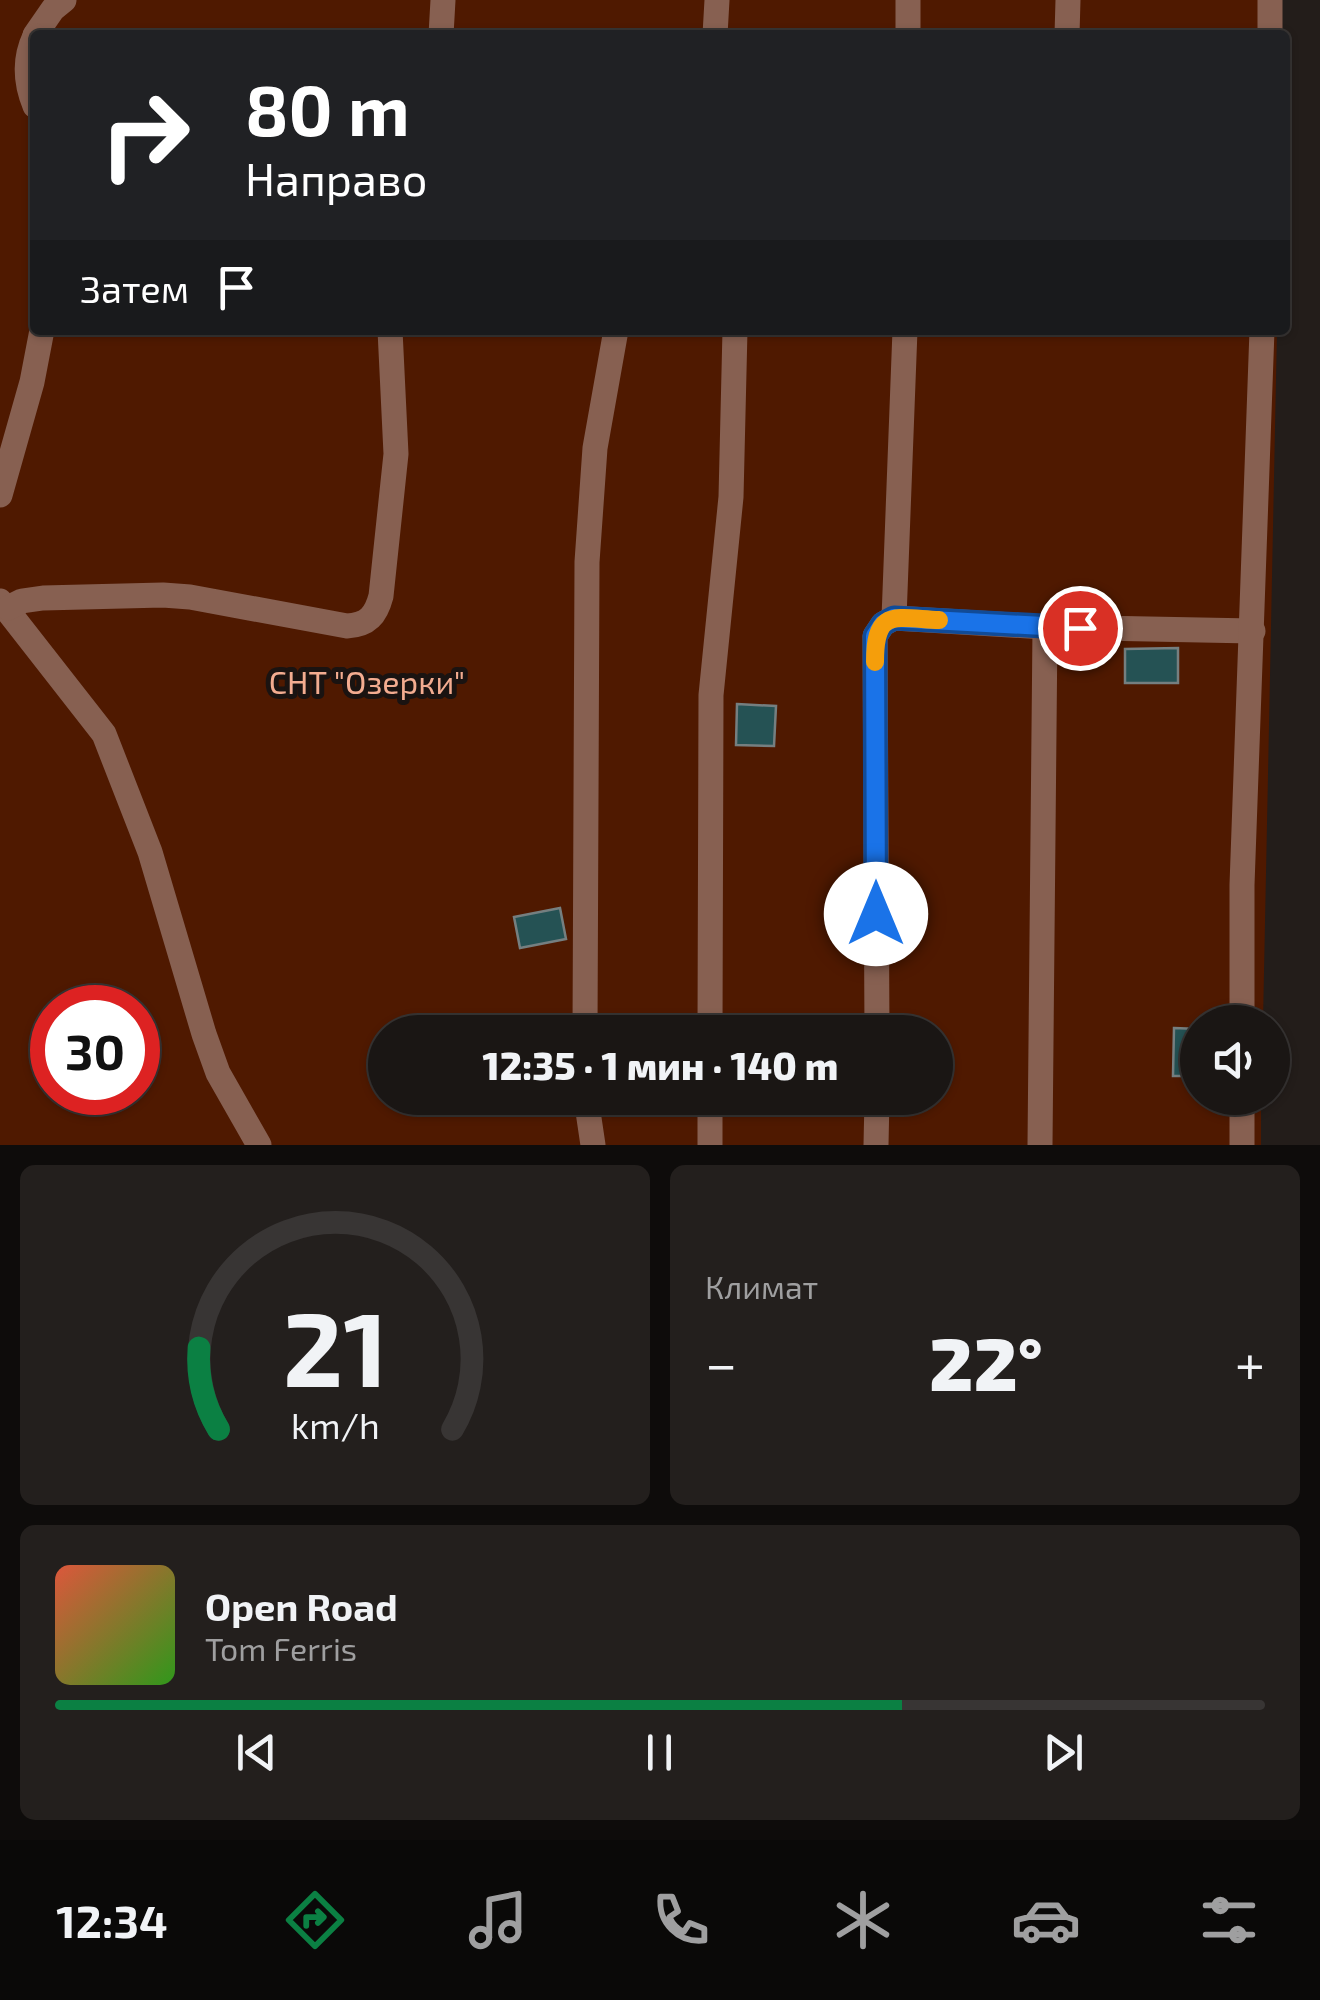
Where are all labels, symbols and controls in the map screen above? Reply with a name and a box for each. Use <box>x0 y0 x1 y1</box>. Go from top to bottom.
text: 80 m <box>245 66 410 150</box>
icon: right <box>80 70 210 200</box>
text: Направо <box>245 151 427 205</box>
icon: arrive <box>209 260 264 315</box>
text: Затем <box>80 265 189 311</box>
pin <box>1038 586 1123 671</box>
icon: arrive <box>1053 601 1108 656</box>
park label: СНТ "Озерки" <box>269 662 465 700</box>
position arrow <box>824 862 928 966</box>
speed limit sign: 30 <box>30 985 160 1115</box>
map controls <box>1180 1005 1290 1115</box>
button: sound <box>1180 1005 1290 1115</box>
text: 12:35 · 1 мин · 140 m <box>483 1042 838 1088</box>
text: Климат <box>705 1267 818 1305</box>
text: 21 <box>282 1283 388 1408</box>
text: 22° <box>929 1316 1043 1406</box>
text: − <box>705 1329 737 1395</box>
text: + <box>1235 1329 1265 1395</box>
text: km/h <box>291 1403 379 1446</box>
text: Open Road <box>205 1583 398 1629</box>
text: Tom Ferris <box>205 1629 357 1667</box>
icon: previous <box>229 1725 284 1780</box>
icon: pause <box>632 1725 687 1780</box>
icon: next <box>1036 1725 1091 1780</box>
icon: directions <box>280 1885 350 1955</box>
icon: music <box>463 1885 533 1955</box>
icon: phone <box>646 1885 716 1955</box>
icon: climate <box>828 1885 898 1955</box>
icon: car <box>1011 1885 1081 1955</box>
icon: filters <box>1194 1885 1264 1955</box>
text: 12:34 <box>56 1893 168 1947</box>

